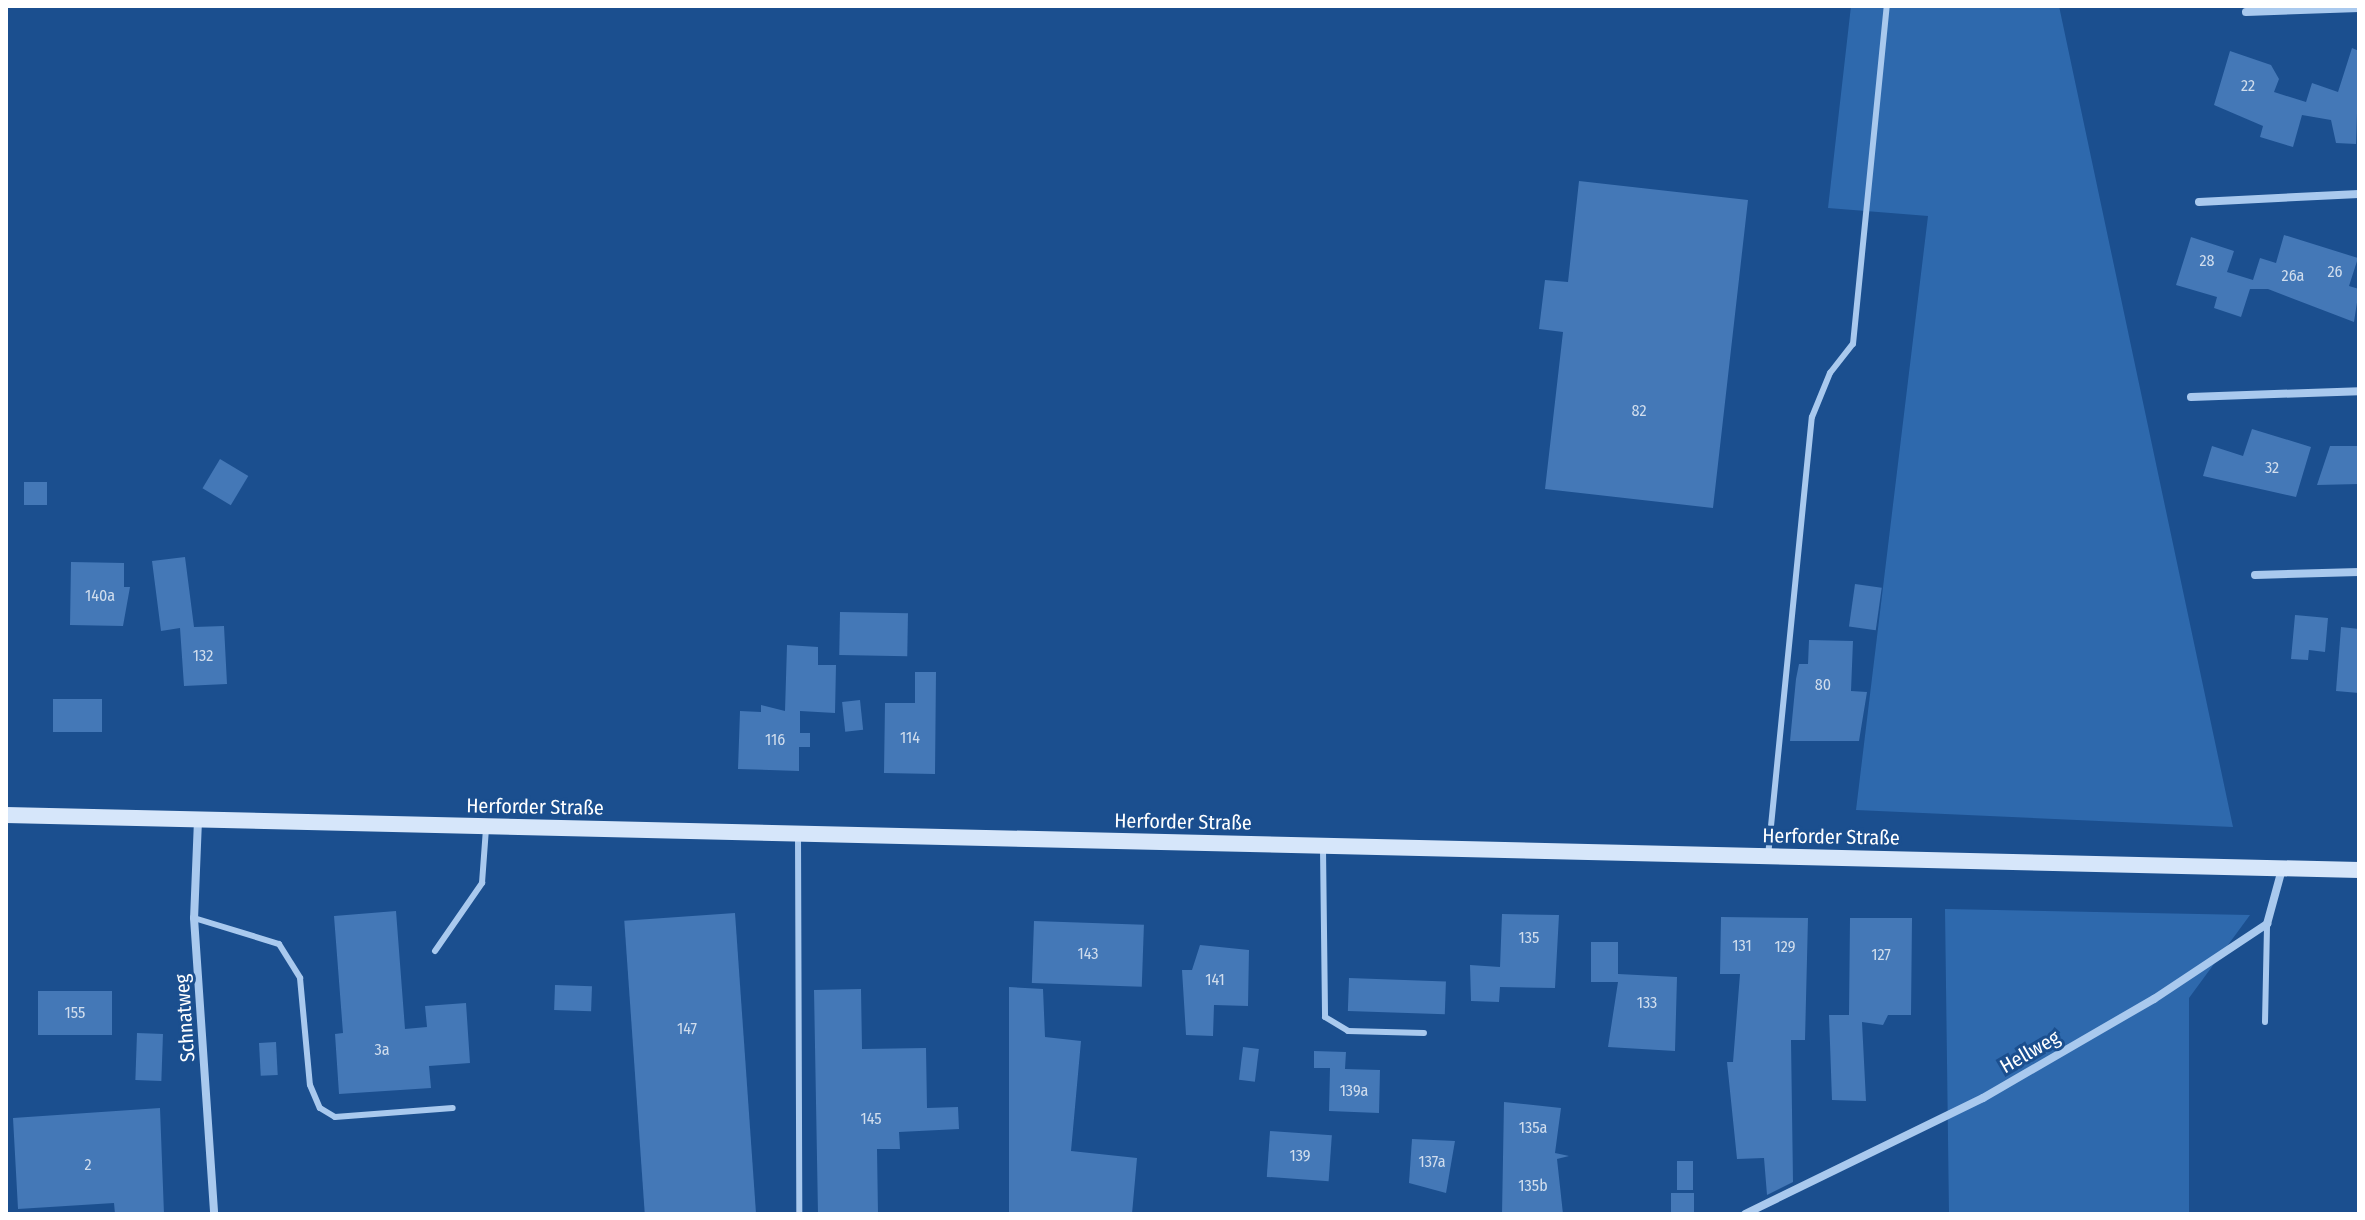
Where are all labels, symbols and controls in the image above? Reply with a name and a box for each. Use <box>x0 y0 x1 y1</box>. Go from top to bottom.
house number: 22 <box>2241 76 2255 96</box>
house number: 28 <box>2199 251 2215 271</box>
house number: 26 <box>2328 262 2342 282</box>
house number: 26a <box>2282 266 2304 286</box>
house number: 82 <box>1632 401 1646 421</box>
house number: 32 <box>2265 458 2279 478</box>
house number: 140a <box>85 586 115 606</box>
house number: 132 <box>193 646 213 666</box>
house number: 80 <box>1815 675 1831 695</box>
house number: 114 <box>900 728 920 748</box>
house number: 116 <box>765 730 785 750</box>
street label: Herforder Straße <box>466 794 604 820</box>
street label: Herforder Straße <box>1114 809 1252 835</box>
street label: Herforder Straße <box>1762 824 1900 850</box>
house number: 135 <box>1519 928 1539 948</box>
house number: 131 <box>1732 936 1752 956</box>
house number: 129 <box>1775 937 1795 957</box>
house number: 143 <box>1078 944 1098 964</box>
house number: 127 <box>1871 945 1891 965</box>
house number: 141 <box>1205 970 1225 990</box>
street label: Schnatweg <box>170 973 200 1063</box>
house number: 133 <box>1637 993 1657 1013</box>
house number: 155 <box>65 1003 85 1023</box>
house number: 147 <box>677 1019 697 1039</box>
street label: Hellweg <box>1996 1025 2064 1079</box>
house number: 3a <box>374 1040 390 1060</box>
house number: 139a <box>1340 1081 1368 1101</box>
house number: 145 <box>860 1109 882 1129</box>
house number: 135a <box>1519 1118 1547 1138</box>
house number: 139 <box>1289 1146 1311 1166</box>
house number: 137a <box>1418 1152 1446 1172</box>
house number: 2 <box>84 1155 92 1175</box>
house number: 135b <box>1518 1176 1548 1196</box>

